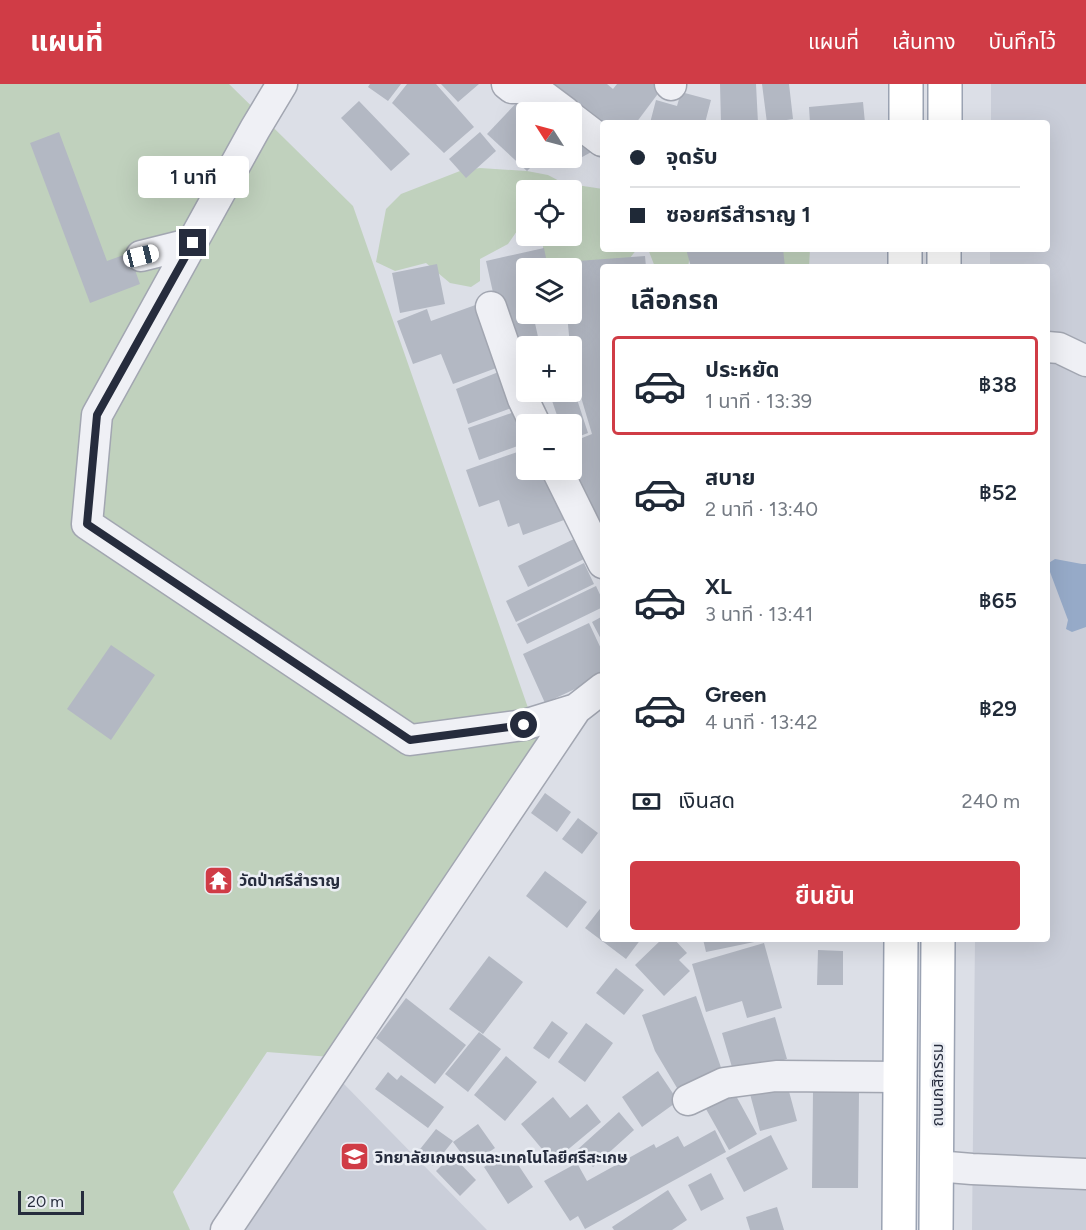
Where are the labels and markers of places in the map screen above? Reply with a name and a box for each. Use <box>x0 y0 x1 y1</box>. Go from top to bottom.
temple icon: วัดป่าศรีสำราญ <box>202 864 234 896</box>
place label: วัดป่าศรีสำราญ <box>239 871 340 890</box>
school or university icon: วิทยาลัยเกษตรและเทคโนโลยีศรีสะเกษ <box>338 1141 370 1173</box>
place label: วิทยาลัยเกษตรและเทคโนโลยีศรีสะเกษ <box>375 1148 628 1167</box>

